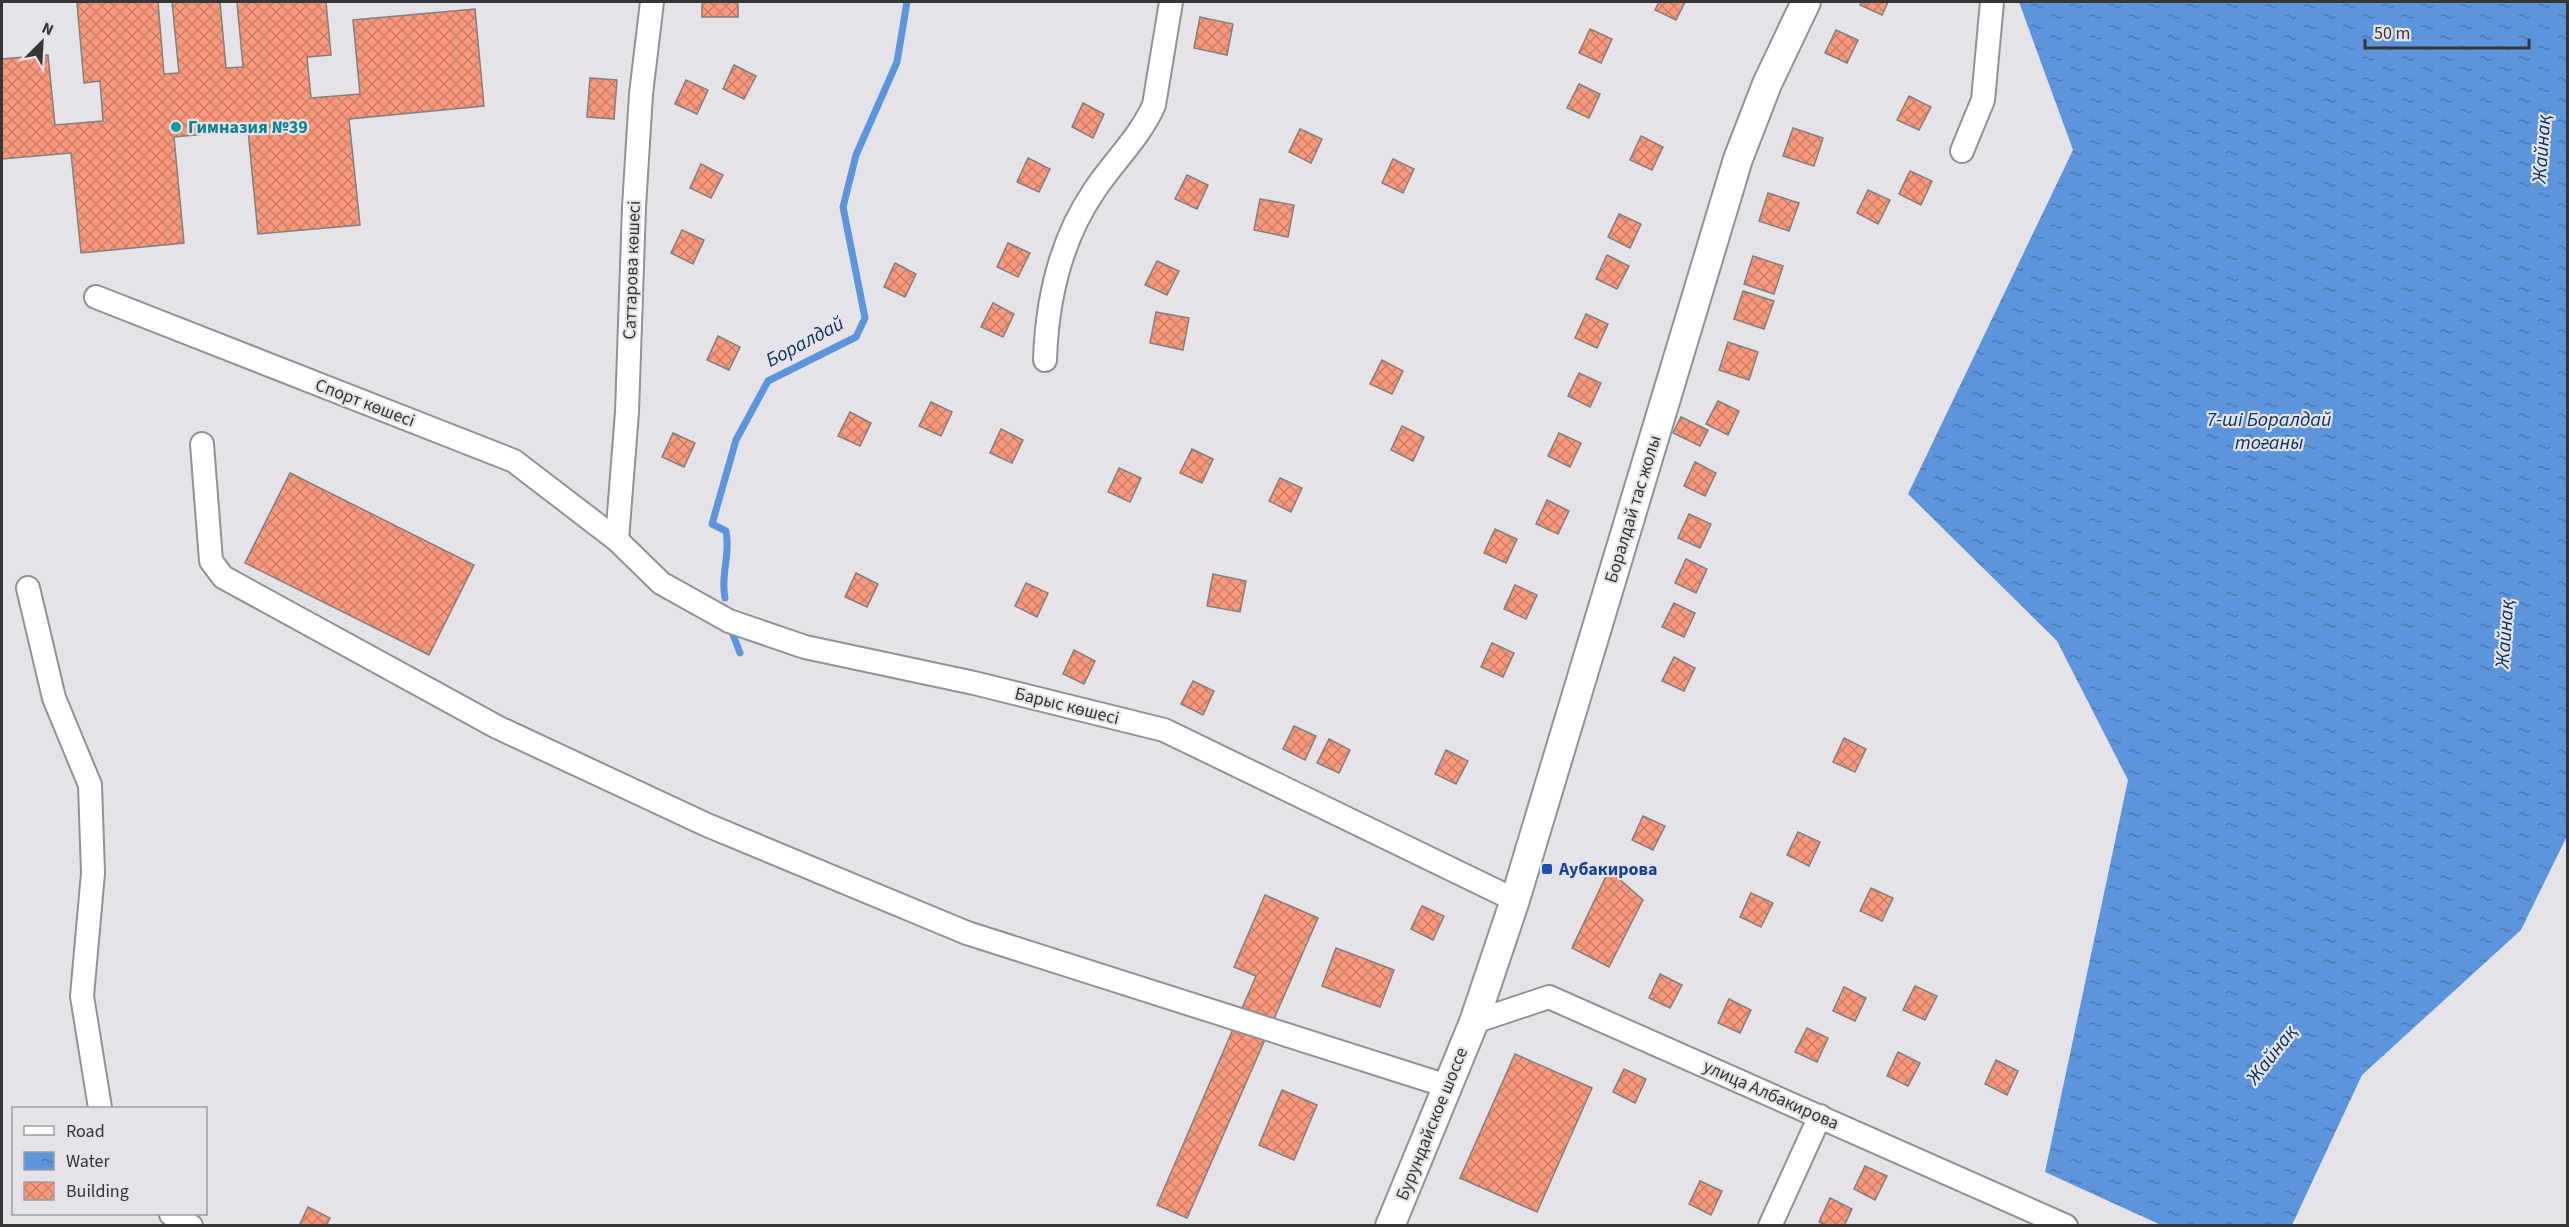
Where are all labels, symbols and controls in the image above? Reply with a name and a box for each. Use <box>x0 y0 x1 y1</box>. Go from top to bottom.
north arrow <box>12 12 72 72</box>
scale bar <box>2365 12 2528 50</box>
text: N <box>38 17 57 41</box>
text: 50 m <box>2374 21 2410 46</box>
water label: Жайнақ <box>2526 114 2558 185</box>
place label: Гимназия №39 <box>188 115 308 140</box>
marker: Гимназия №39 <box>169 120 183 134</box>
street label: Саттарова көшесі <box>617 200 647 340</box>
water label: Боралдай <box>761 310 849 374</box>
street label: Спорт көшесі <box>312 373 418 433</box>
water label: 7-ші Боралдай тоғаны <box>2206 406 2332 457</box>
street label: Боралдай тас жолы <box>1599 432 1667 586</box>
water label: Жайнақ <box>2489 599 2521 670</box>
street label: Барыс көшесі <box>1012 681 1122 731</box>
place label: Аубакирова <box>1558 857 1657 882</box>
marker: Аубакирова <box>1540 862 1554 876</box>
water label: Жайнақ <box>2239 1019 2304 1092</box>
street label: Бурундайское шоссе <box>1390 1044 1474 1204</box>
street label: улица Албакирова <box>1699 1054 1843 1136</box>
legend <box>12 1107 207 1215</box>
text: Road <box>66 1119 105 1144</box>
text: Water <box>66 1149 110 1174</box>
text: Building <box>66 1179 129 1204</box>

